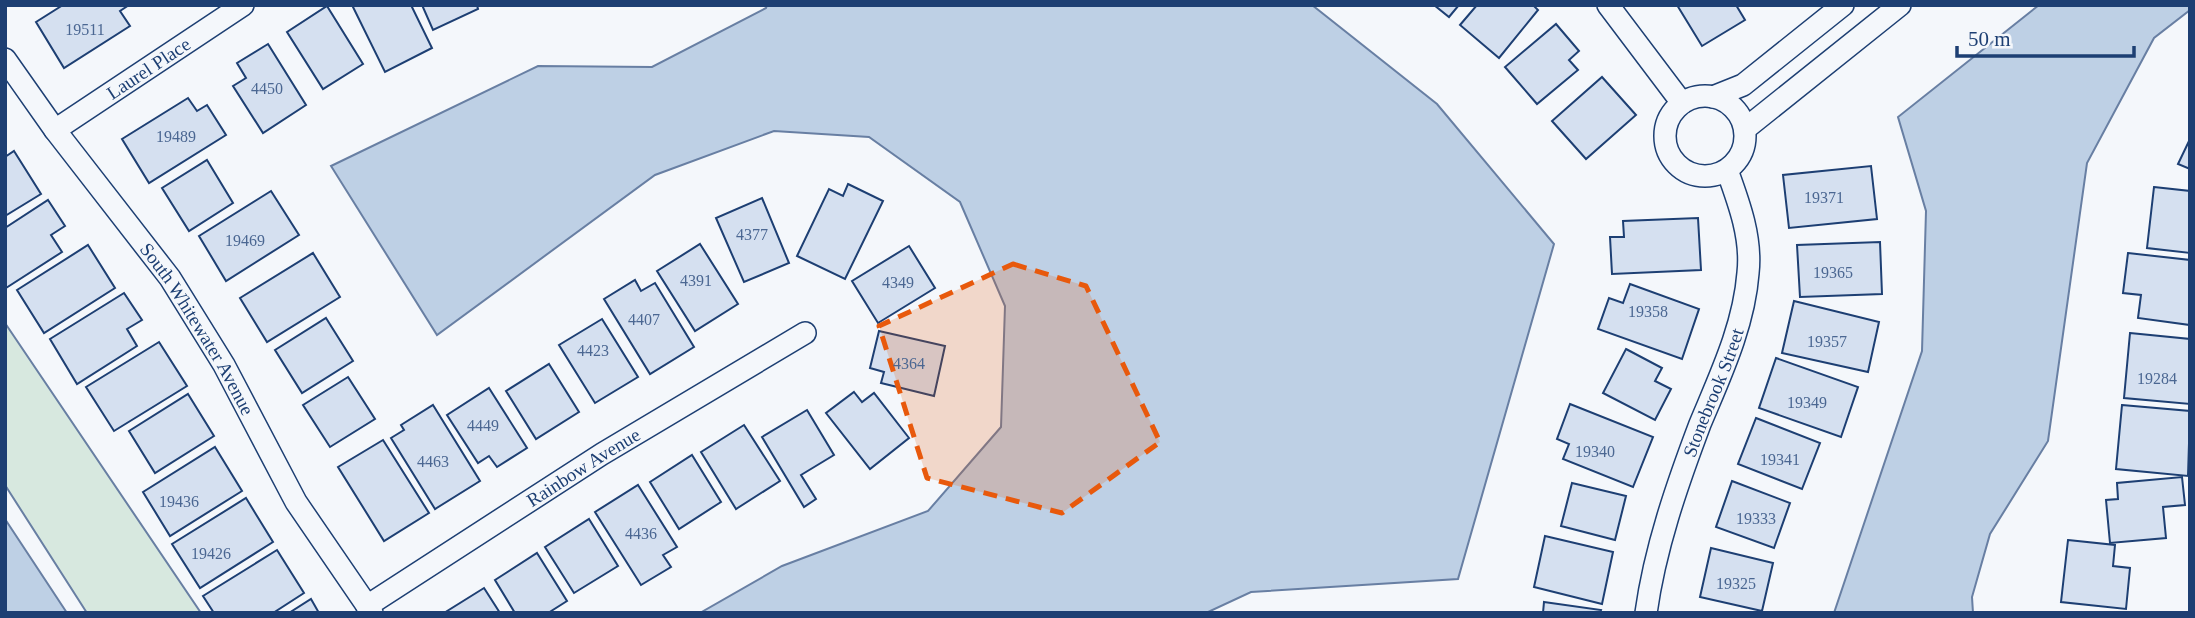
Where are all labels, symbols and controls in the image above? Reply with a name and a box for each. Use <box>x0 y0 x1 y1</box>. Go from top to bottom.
scale bar <box>1957 14 2134 58</box>
house number: 19511 <box>65 21 105 38</box>
text: 50 m <box>1968 27 2011 51</box>
street label: Laurel Place <box>103 33 194 103</box>
house number: 4450 <box>251 80 283 97</box>
house number: 19489 <box>156 128 196 145</box>
house number: 19371 <box>1804 189 1844 206</box>
house number: 4377 <box>736 226 768 243</box>
house number: 19469 <box>225 232 265 249</box>
street label: South Whitewater Avenue <box>136 239 259 418</box>
house number: 19365 <box>1813 264 1853 281</box>
house number: 4391 <box>680 272 712 289</box>
house number: 4349 <box>882 274 914 291</box>
house number: 19358 <box>1628 303 1668 320</box>
house number: 4407 <box>628 311 660 328</box>
street label: Stonebrook Street <box>1678 325 1747 460</box>
house number: 19357 <box>1807 333 1847 350</box>
house number: 4423 <box>577 342 609 359</box>
house number: 4364 <box>893 355 925 372</box>
house number: 19284 <box>2137 370 2177 387</box>
house number: 19349 <box>1787 394 1827 411</box>
house number: 4449 <box>467 417 499 434</box>
street label: Rainbow Avenue <box>523 423 644 511</box>
house number: 19340 <box>1575 443 1615 460</box>
house number: 19341 <box>1760 451 1800 468</box>
house number: 4463 <box>417 453 449 470</box>
house number: 19436 <box>159 493 199 510</box>
house number: 19333 <box>1736 510 1776 527</box>
house number: 4436 <box>625 525 657 542</box>
house number: 19426 <box>191 545 231 562</box>
house number: 19325 <box>1716 575 1756 592</box>

